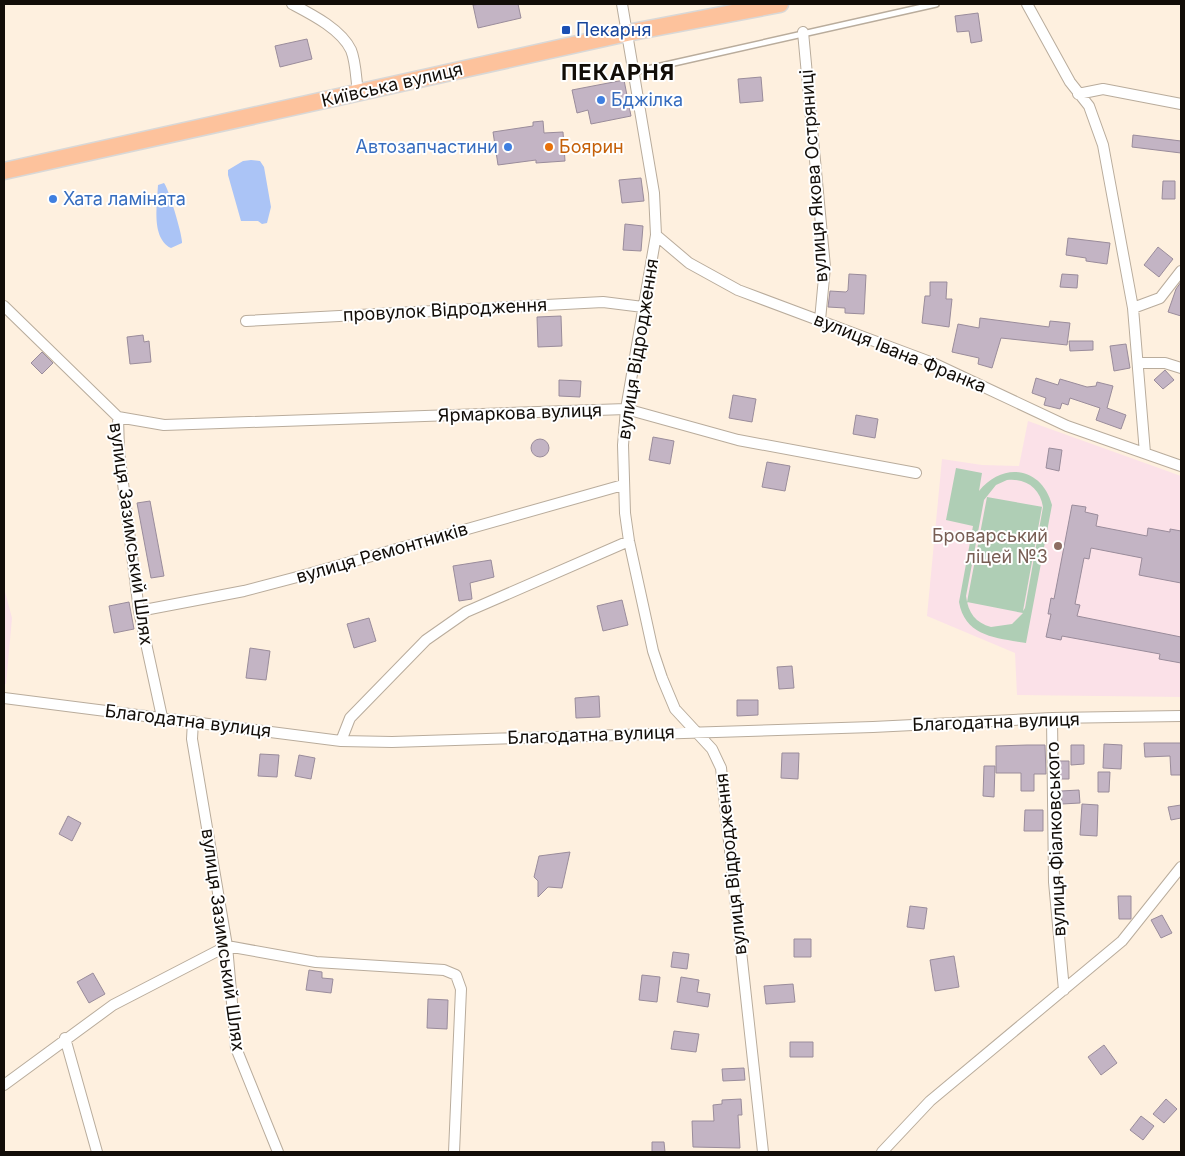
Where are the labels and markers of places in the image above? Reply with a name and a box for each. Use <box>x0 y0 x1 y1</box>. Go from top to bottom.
place label: Пекарня <box>576 19 651 40</box>
marker: Пекарня <box>560 24 572 36</box>
place label: Бджілка <box>611 89 683 110</box>
marker: Бджілка <box>595 94 607 106</box>
place label: Автозапчастини <box>356 136 498 157</box>
place label: Боярин <box>559 136 624 157</box>
marker: Автозапчастини <box>502 141 514 153</box>
marker: Боярин <box>543 141 555 153</box>
place label: Хата ламіната <box>63 188 186 209</box>
marker: Хата ламіната <box>47 193 59 205</box>
place label: Броварський ліцей №3 <box>932 525 1048 567</box>
marker: Броварський ліцей №3 <box>1052 540 1064 552</box>

